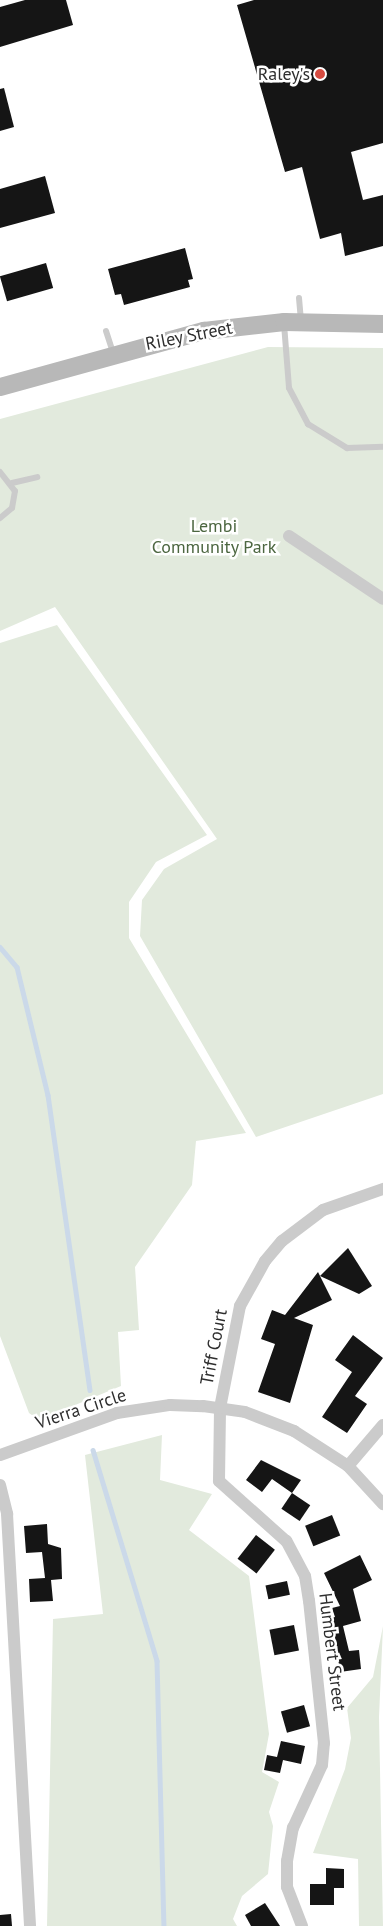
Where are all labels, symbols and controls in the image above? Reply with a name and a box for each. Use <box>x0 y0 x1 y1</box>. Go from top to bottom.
place label: Raley's <box>258 63 310 85</box>
marker: Raley's <box>314 68 326 80</box>
street label: Riley Street <box>143 317 235 355</box>
park label: Lembi Community Park <box>151 516 277 558</box>
street label: Triff Court <box>196 1307 232 1387</box>
street label: Vierra Circle <box>33 1384 129 1434</box>
street label: Humbert Street <box>314 1592 350 1712</box>

